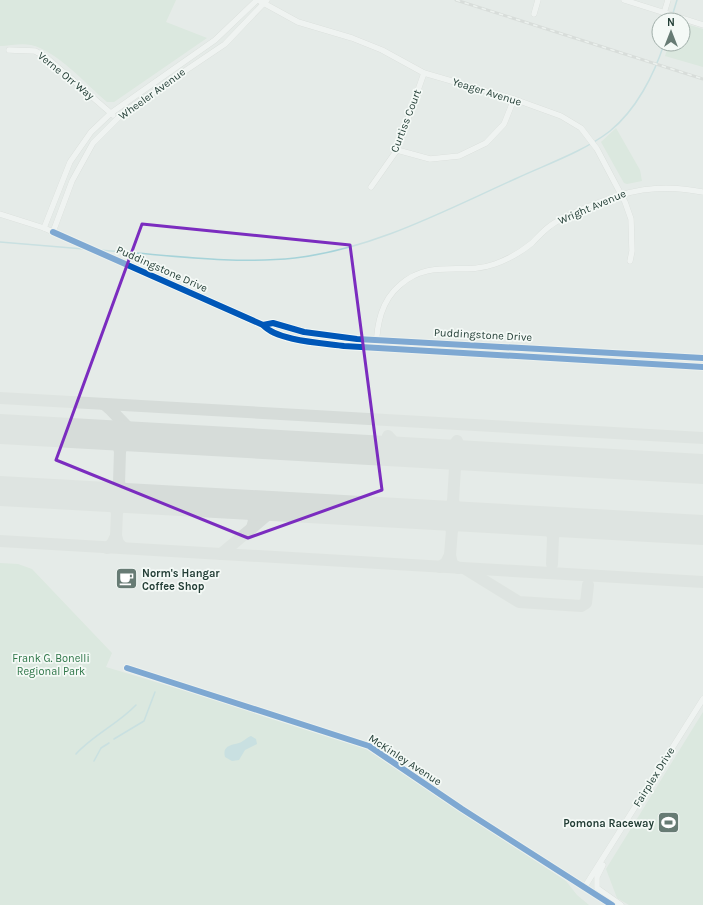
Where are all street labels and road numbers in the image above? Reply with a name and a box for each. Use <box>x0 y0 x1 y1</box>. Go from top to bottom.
street label: Verne Orr Way <box>35 49 97 103</box>
street label: Wheeler Avenue <box>116 65 188 123</box>
street label: Yeager Avenue <box>451 75 524 109</box>
street label: Curtiss Court <box>388 88 424 154</box>
street label: Wright Avenue <box>556 187 628 227</box>
street label: Puddingstone Drive <box>114 243 210 295</box>
street label: Puddingstone Drive <box>434 326 533 344</box>
street label: McKinley Avenue <box>366 732 444 789</box>
street label: Fairplex Drive <box>630 744 678 809</box>

